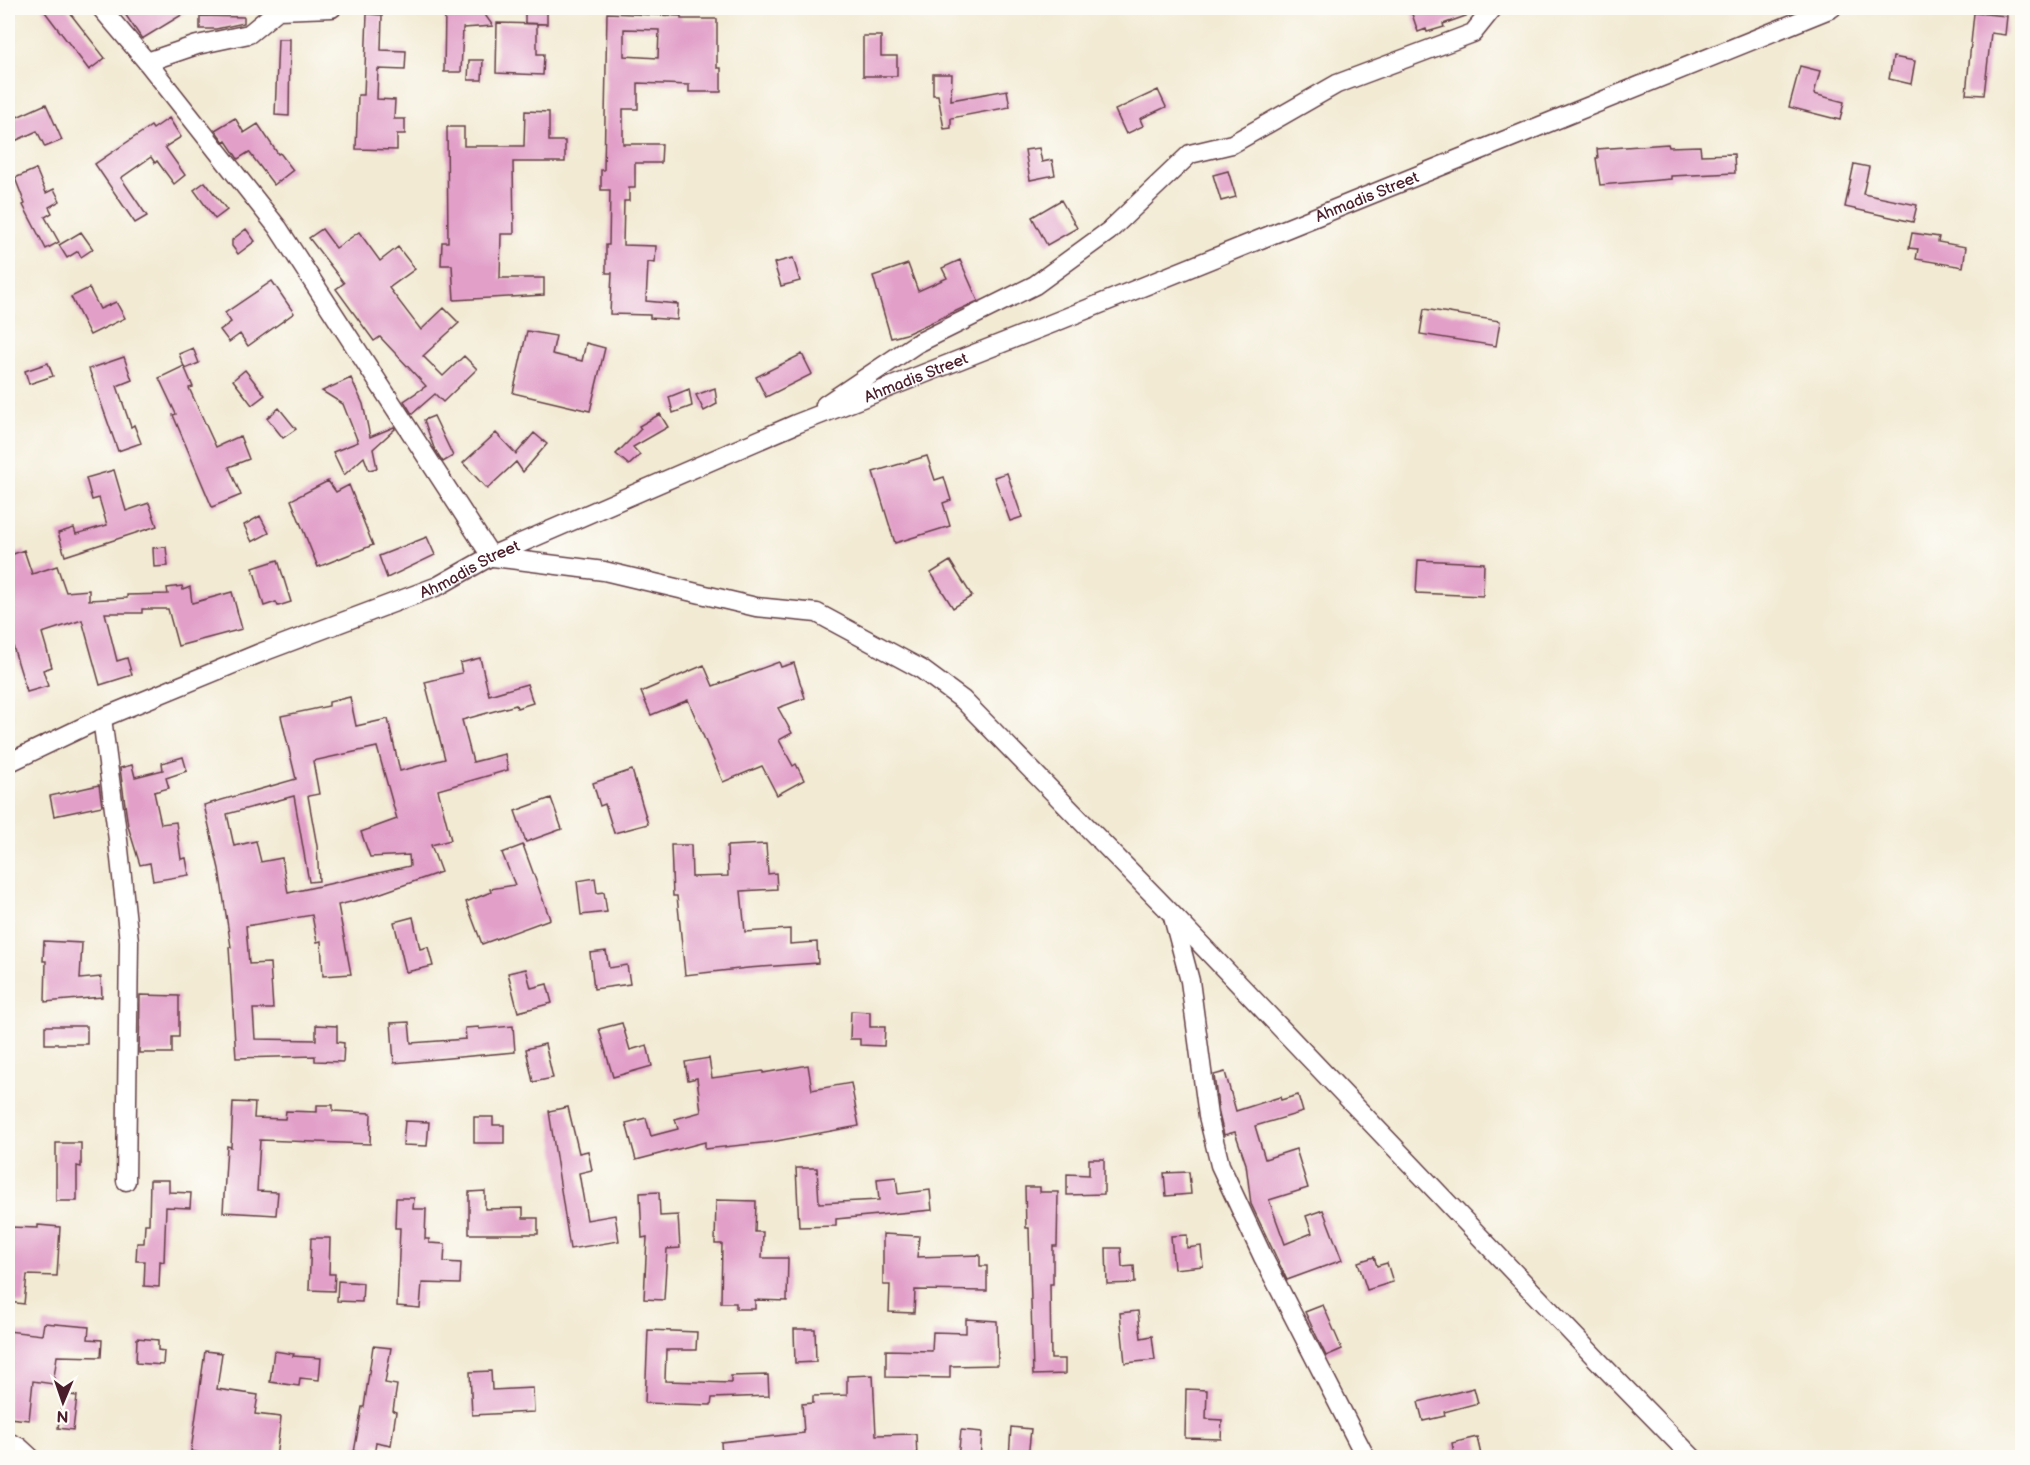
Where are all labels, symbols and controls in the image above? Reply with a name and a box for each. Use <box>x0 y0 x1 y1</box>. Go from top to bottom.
street label: Ahmadis Street <box>1313 168 1422 227</box>
street label: Ahmadis Street <box>862 349 971 407</box>
street label: Ahmadis Street <box>417 537 523 603</box>
north arrow <box>33 1372 93 1432</box>
text: N <box>56 1406 69 1425</box>

